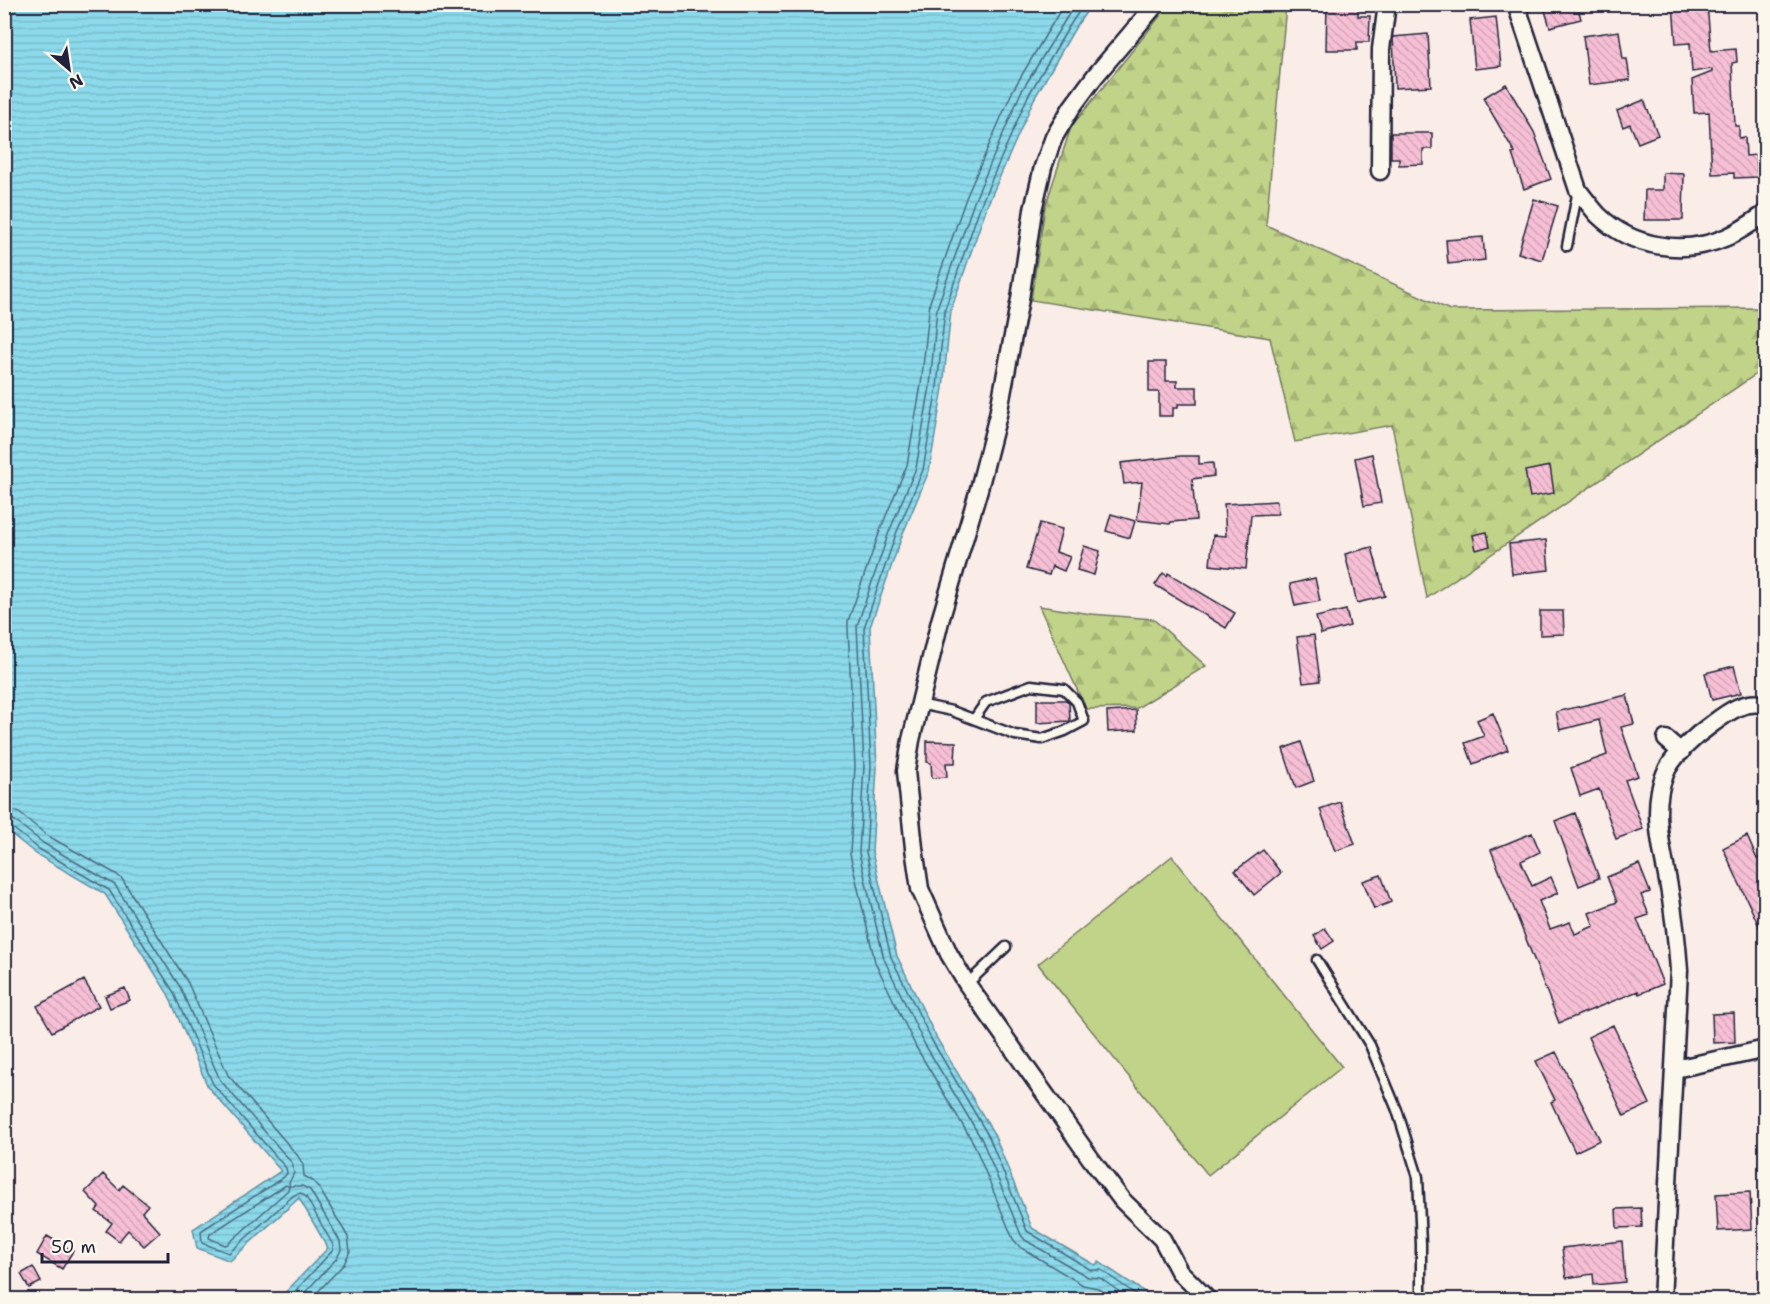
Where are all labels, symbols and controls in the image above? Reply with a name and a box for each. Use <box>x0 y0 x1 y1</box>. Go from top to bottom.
north arrow <box>39 39 99 99</box>
text: N <box>65 69 87 94</box>
scale bar <box>42 1226 168 1264</box>
text: 50 m <box>51 1235 96 1259</box>

